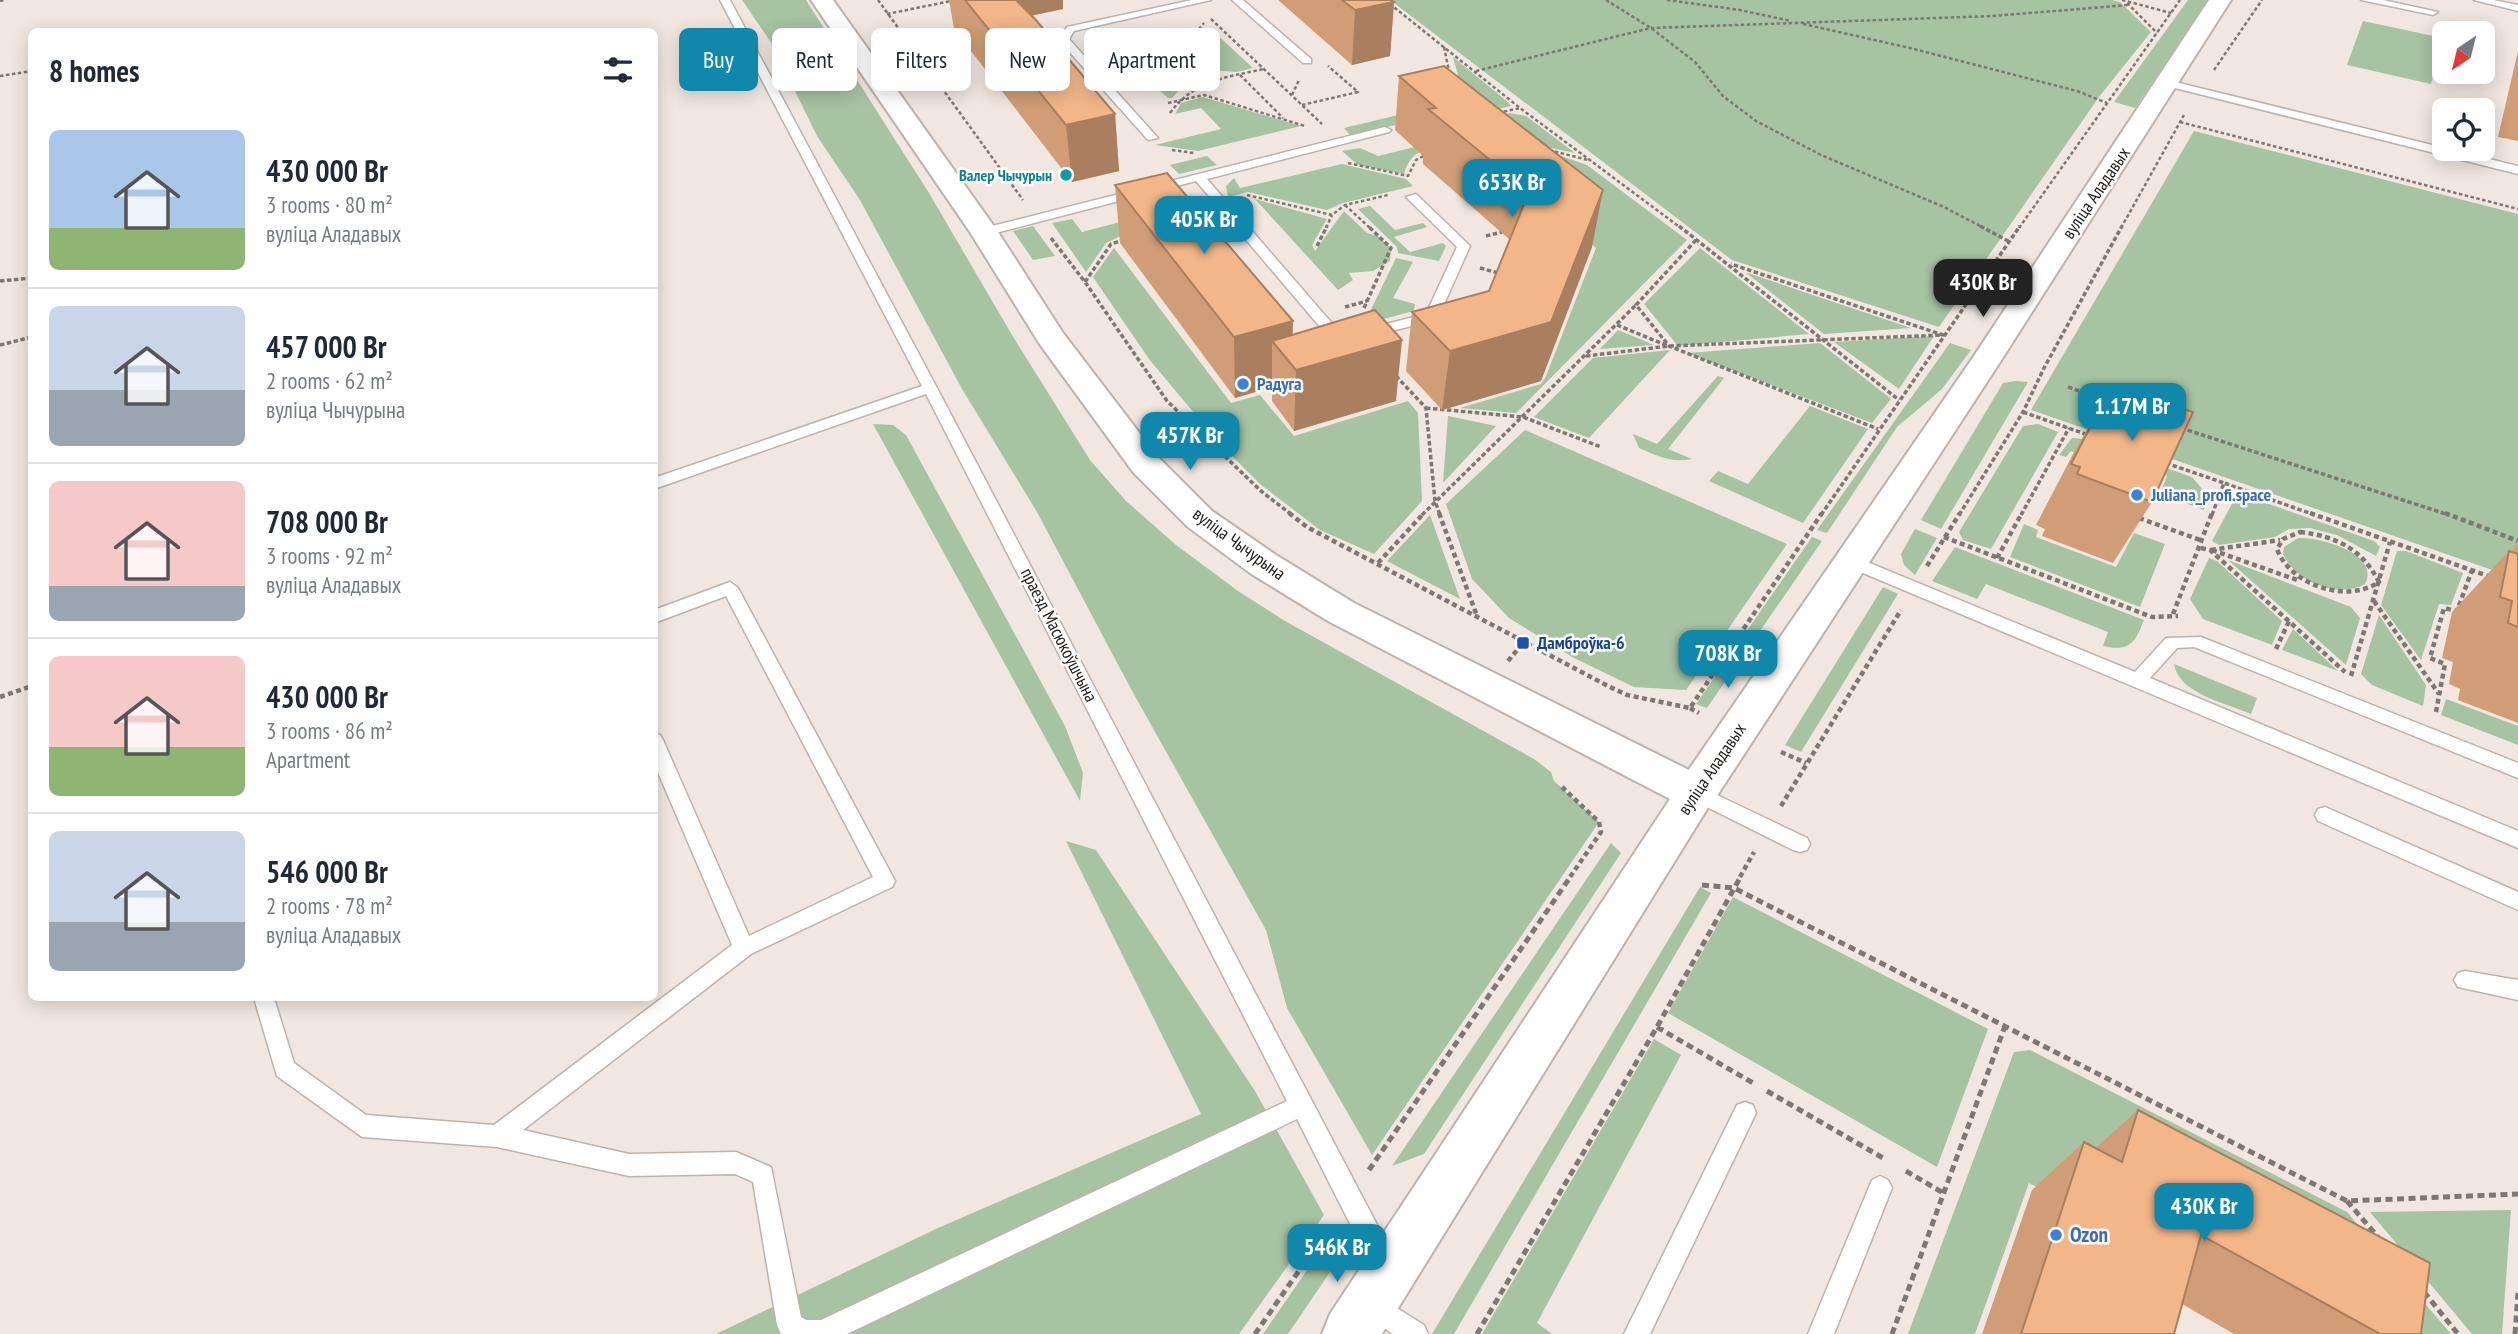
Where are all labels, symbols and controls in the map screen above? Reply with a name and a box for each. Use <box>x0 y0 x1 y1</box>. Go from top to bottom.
north arrow <box>2432 21 2496 84</box>
map controls <box>2432 21 2495 161</box>
chip: Buy <box>679 28 758 91</box>
chip: Rent <box>772 28 857 91</box>
chip: Filters <box>871 28 971 91</box>
chip: New <box>985 28 1070 91</box>
chip: Apartment <box>1084 28 1220 91</box>
text: 8 homes <box>49 51 140 90</box>
icon: filters <box>599 51 637 89</box>
button: locate <box>2432 98 2495 161</box>
street label: вуліца Аладавых <box>2056 142 2135 243</box>
text: 430 000 Br <box>266 151 388 190</box>
icon: home <box>105 158 189 242</box>
pin: 653K Br <box>1447 160 1577 219</box>
place label: Валер Чычурын <box>959 165 1052 185</box>
marker: Валер Чычурын <box>1058 167 1074 183</box>
text: 653K Br <box>1478 167 1546 196</box>
text: 3 rooms · 80 m² <box>266 190 393 219</box>
pin: 405K Br <box>1139 196 1269 256</box>
text: 405K Br <box>1170 204 1238 233</box>
text: вуліца Аладавых <box>266 219 401 248</box>
pin: 430K Br <box>1918 260 2048 319</box>
text: 430K Br <box>1949 267 2017 296</box>
text: 457 000 Br <box>266 327 387 366</box>
icon: home <box>105 334 189 418</box>
text: 2 rooms · 62 m² <box>266 366 393 395</box>
place label: Радуга <box>1257 372 1302 395</box>
marker: Радуга <box>1235 376 1251 392</box>
pin: 1.17M Br <box>2060 384 2204 443</box>
text: 1.17M Br <box>2094 391 2170 420</box>
text: вуліца Чычурына <box>266 395 405 424</box>
pin: 457K Br <box>1125 412 1255 472</box>
text: 457K Br <box>1156 420 1224 449</box>
place label: Juliana_profi.space <box>2150 483 2272 506</box>
marker: Juliana_profi.space <box>2129 487 2145 503</box>
text: 708 000 Br <box>266 502 388 541</box>
street label: вуліца Чычурына <box>1188 502 1290 585</box>
icon: home <box>105 509 189 593</box>
text: 3 rooms · 92 m² <box>266 541 393 570</box>
street label: праезд Масюкоўшчына <box>1016 564 1103 706</box>
text: вуліца Аладавых <box>266 570 401 599</box>
pin: 708K Br <box>1663 630 1793 690</box>
place label: Дамброўка-6 <box>1537 631 1625 654</box>
marker: Дамброўка-6 <box>1515 635 1531 651</box>
text: 708K Br <box>1694 638 1762 667</box>
text: 430 000 Br <box>266 677 388 716</box>
icon: home <box>105 684 189 768</box>
text: 3 rooms · 86 m² <box>266 716 393 745</box>
street label: вуліца Аладавых <box>1672 718 1751 819</box>
text: Apartment <box>266 745 350 774</box>
text: 546 000 Br <box>266 852 388 891</box>
icon: home <box>105 859 189 943</box>
text: 2 rooms · 78 m² <box>266 891 393 920</box>
text: вуліца Аладавых <box>266 920 401 949</box>
pin: 430K Br <box>2139 1184 2269 1243</box>
text: 430K Br <box>2170 1191 2238 1220</box>
place label: Ozon <box>2070 1221 2108 1248</box>
pin: 546K Br <box>1272 1224 1402 1284</box>
marker: Ozon <box>2048 1227 2064 1243</box>
text: 546K Br <box>1303 1232 1371 1261</box>

